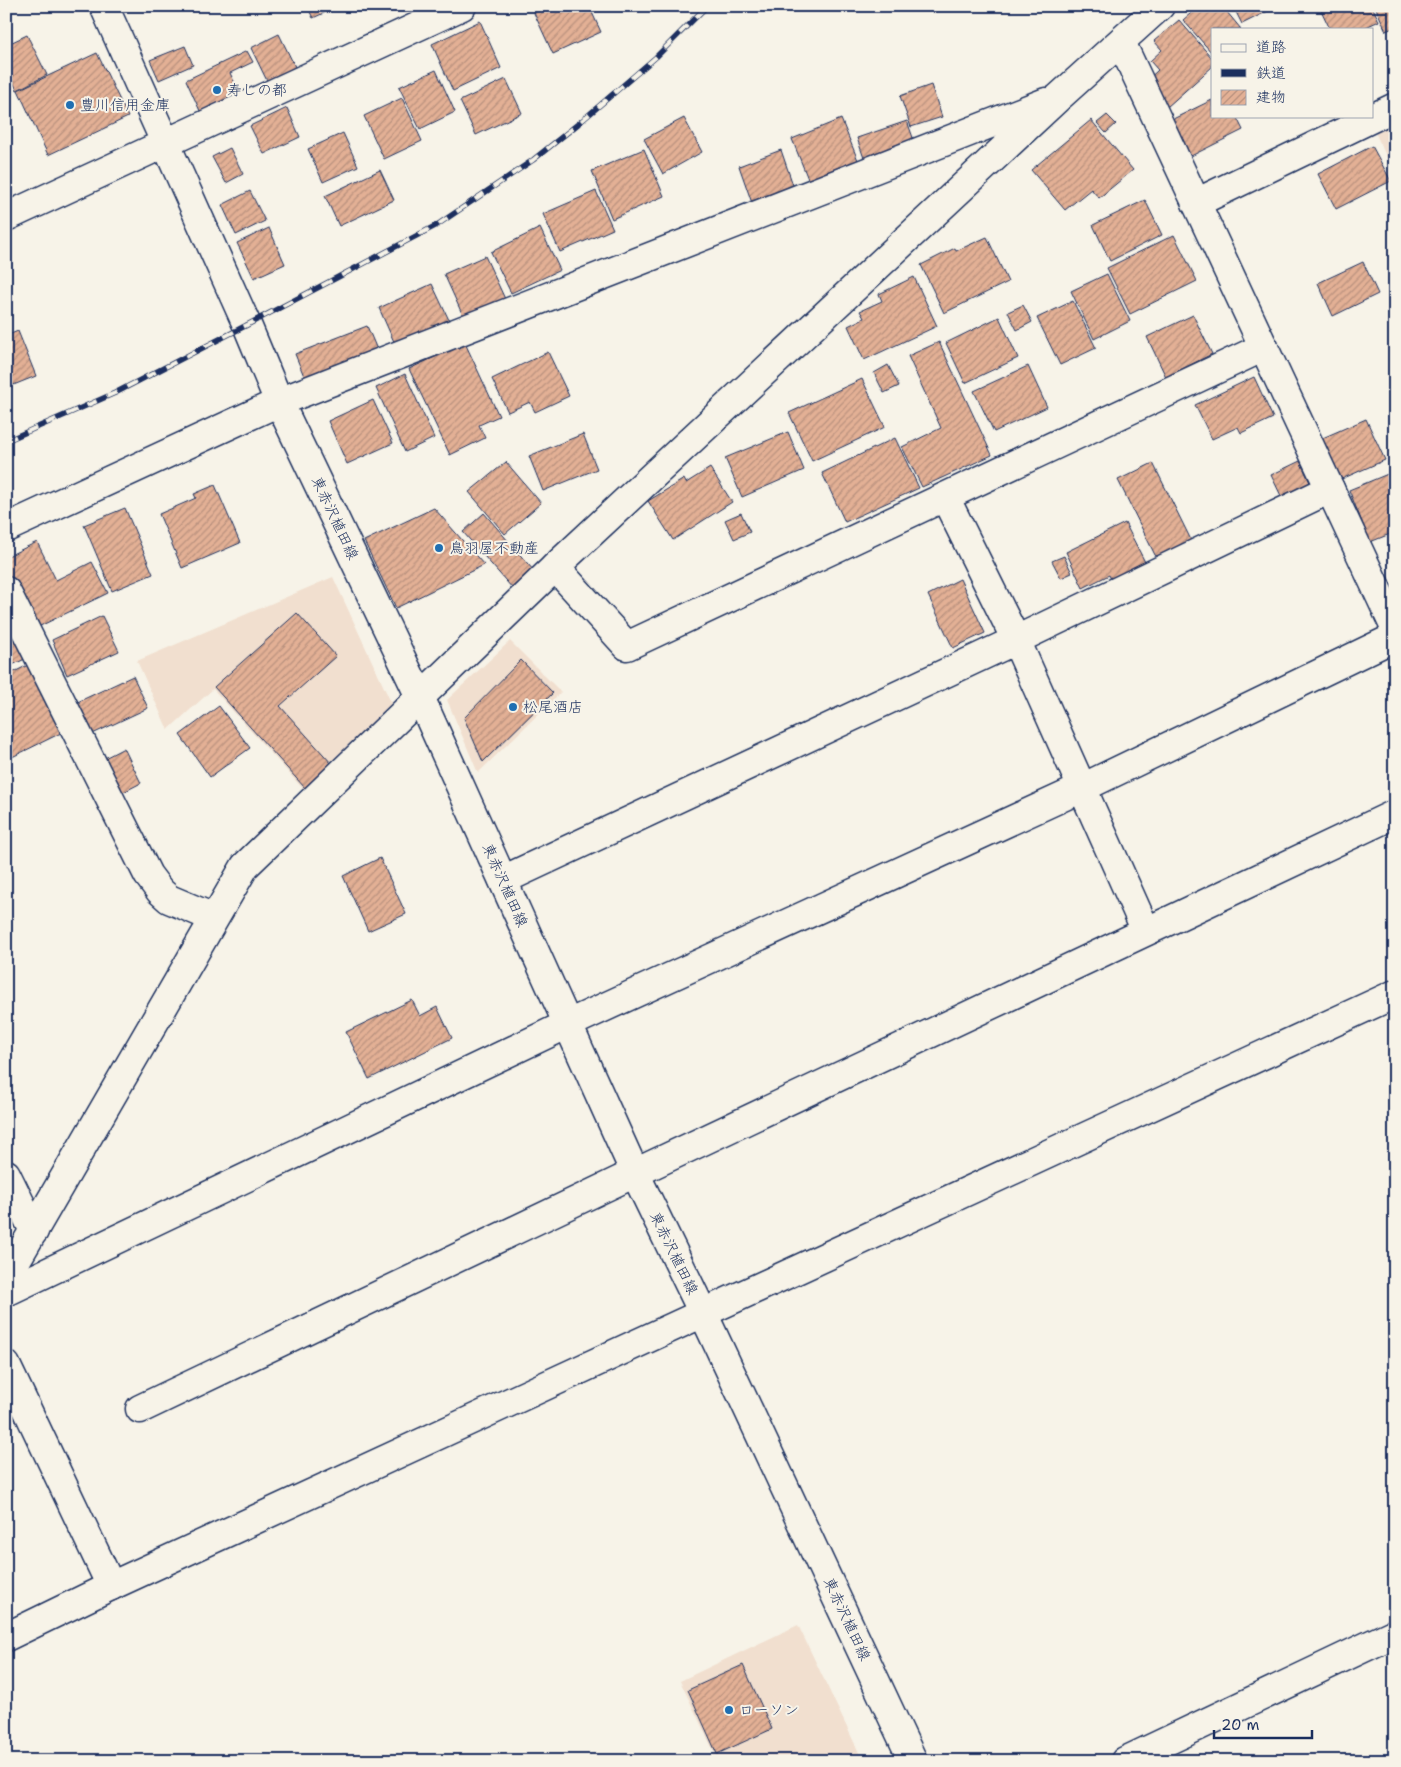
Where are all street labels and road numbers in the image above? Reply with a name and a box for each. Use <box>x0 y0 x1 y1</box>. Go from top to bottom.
street label: 東赤沢植田線 <box>307 473 363 563</box>
street label: 東赤沢植田線 <box>478 840 532 930</box>
street label: 東赤沢植田線 <box>645 1208 703 1298</box>
street label: 東赤沢植田線 <box>819 1574 875 1664</box>

